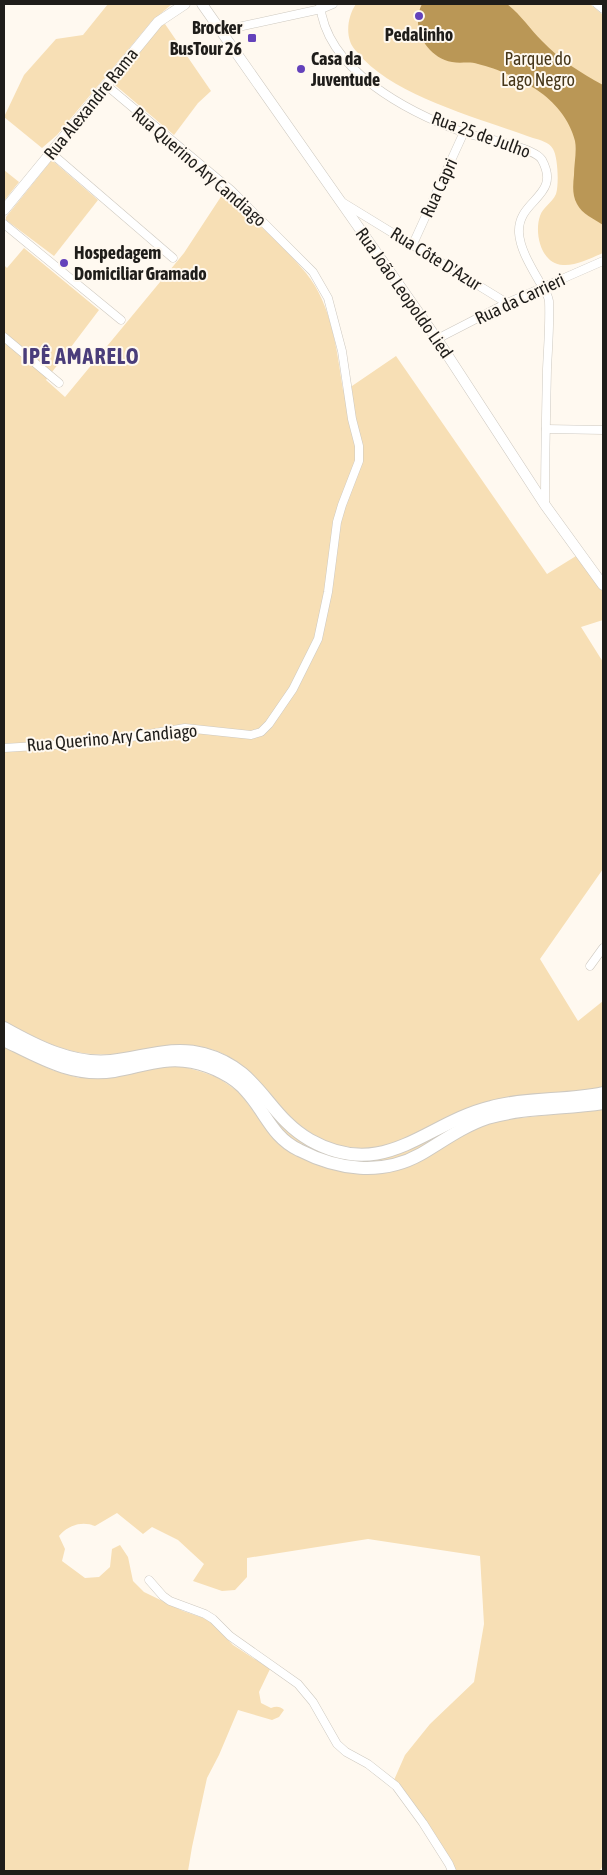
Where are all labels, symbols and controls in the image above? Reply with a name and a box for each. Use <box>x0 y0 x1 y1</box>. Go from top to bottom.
marker: Pedalinho <box>413 10 425 22</box>
place label: Brocker BusTour 26 <box>170 17 243 59</box>
place label: Pedalinho <box>385 24 453 45</box>
marker: Brocker BusTour 26 <box>246 32 258 44</box>
street label: Rua Alexandre Rama <box>39 44 142 164</box>
place label: Casa da Juventude <box>310 48 380 90</box>
park label: Parque do Lago Negro <box>501 48 575 90</box>
marker: Casa da Juventude <box>295 63 307 75</box>
street label: Rua Querino Ary Candiago <box>128 103 271 231</box>
street label: Rua 25 de Julho <box>429 107 533 162</box>
street label: Rua Capri <box>416 155 461 221</box>
street label: Rua Côte D'Azur <box>387 222 486 295</box>
street label: Rua João Leopoldo Lied <box>352 223 457 362</box>
place label: Hospedagem Domiciliar Gramado <box>74 242 207 284</box>
marker: Hospedagem Domiciliar Gramado <box>58 257 70 269</box>
street label: Rua da Carrieri <box>472 269 568 329</box>
district label: IPÊ AMARELO <box>22 343 140 369</box>
street label: Rua Querino Ary Candiago <box>26 720 198 755</box>

